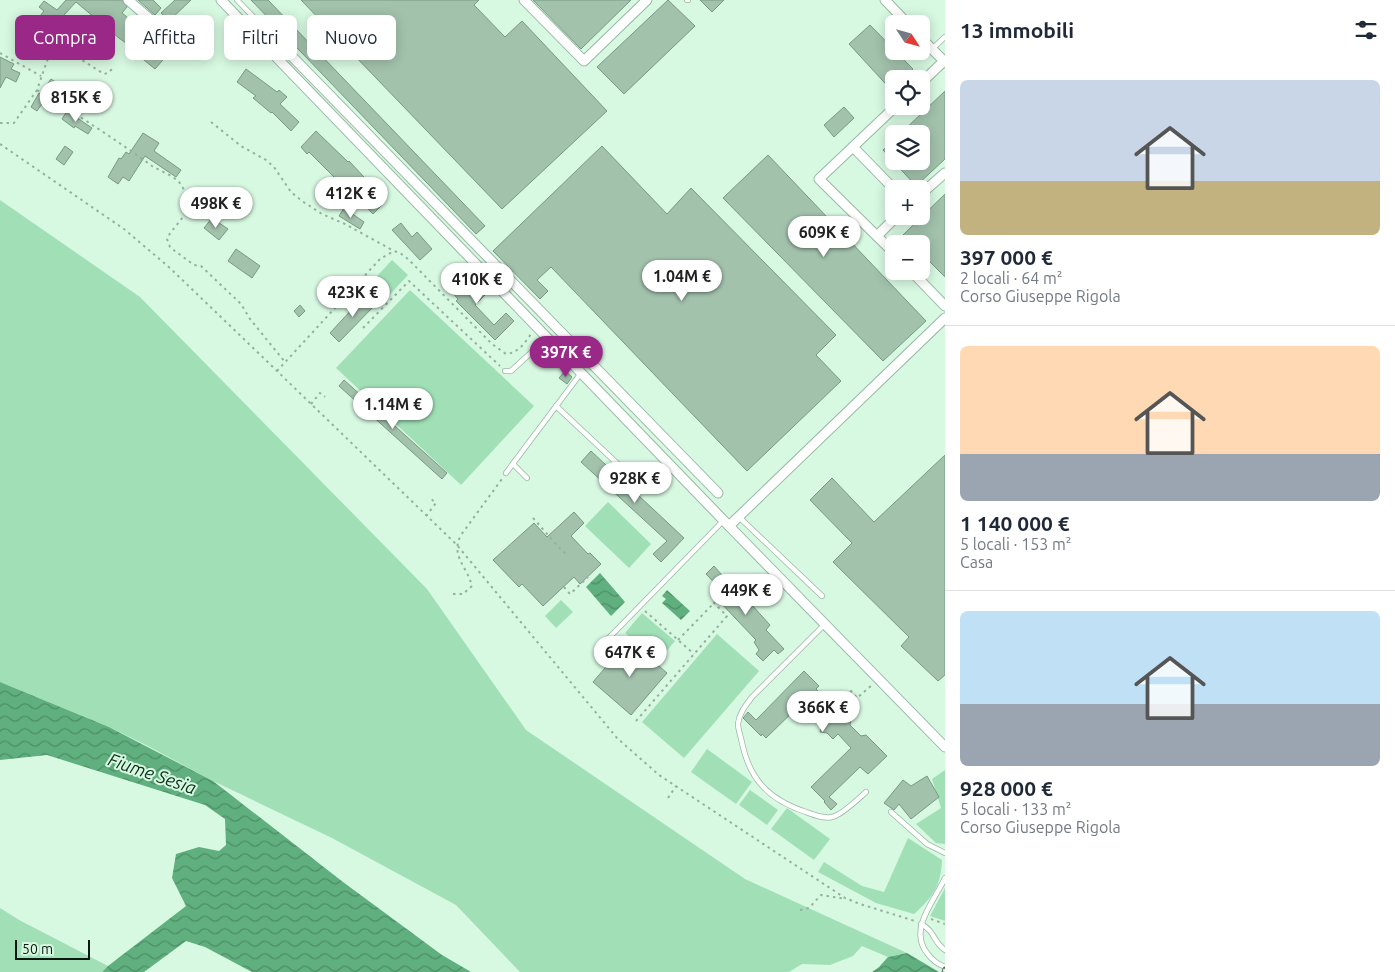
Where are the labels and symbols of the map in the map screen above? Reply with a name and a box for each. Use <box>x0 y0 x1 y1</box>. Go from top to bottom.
north arrow <box>885 15 930 60</box>
pin: 815K € <box>35 80 117 123</box>
pin: 412K € <box>310 176 392 219</box>
pin: 498K € <box>175 186 257 229</box>
pin: 609K € <box>783 216 865 258</box>
pin: 1.04M € <box>636 260 728 302</box>
pin: 410K € <box>436 262 518 305</box>
pin: 423K € <box>312 276 394 318</box>
pin: 397K € <box>525 336 607 378</box>
pin: 1.14M € <box>347 388 439 430</box>
pin: 928K € <box>594 462 676 504</box>
pin: 449K € <box>705 574 787 616</box>
pin: 647K € <box>589 636 671 678</box>
pin: 366K € <box>782 690 864 733</box>
water label: Fiume Sesia <box>106 749 199 798</box>
scale bar <box>15 937 90 960</box>

